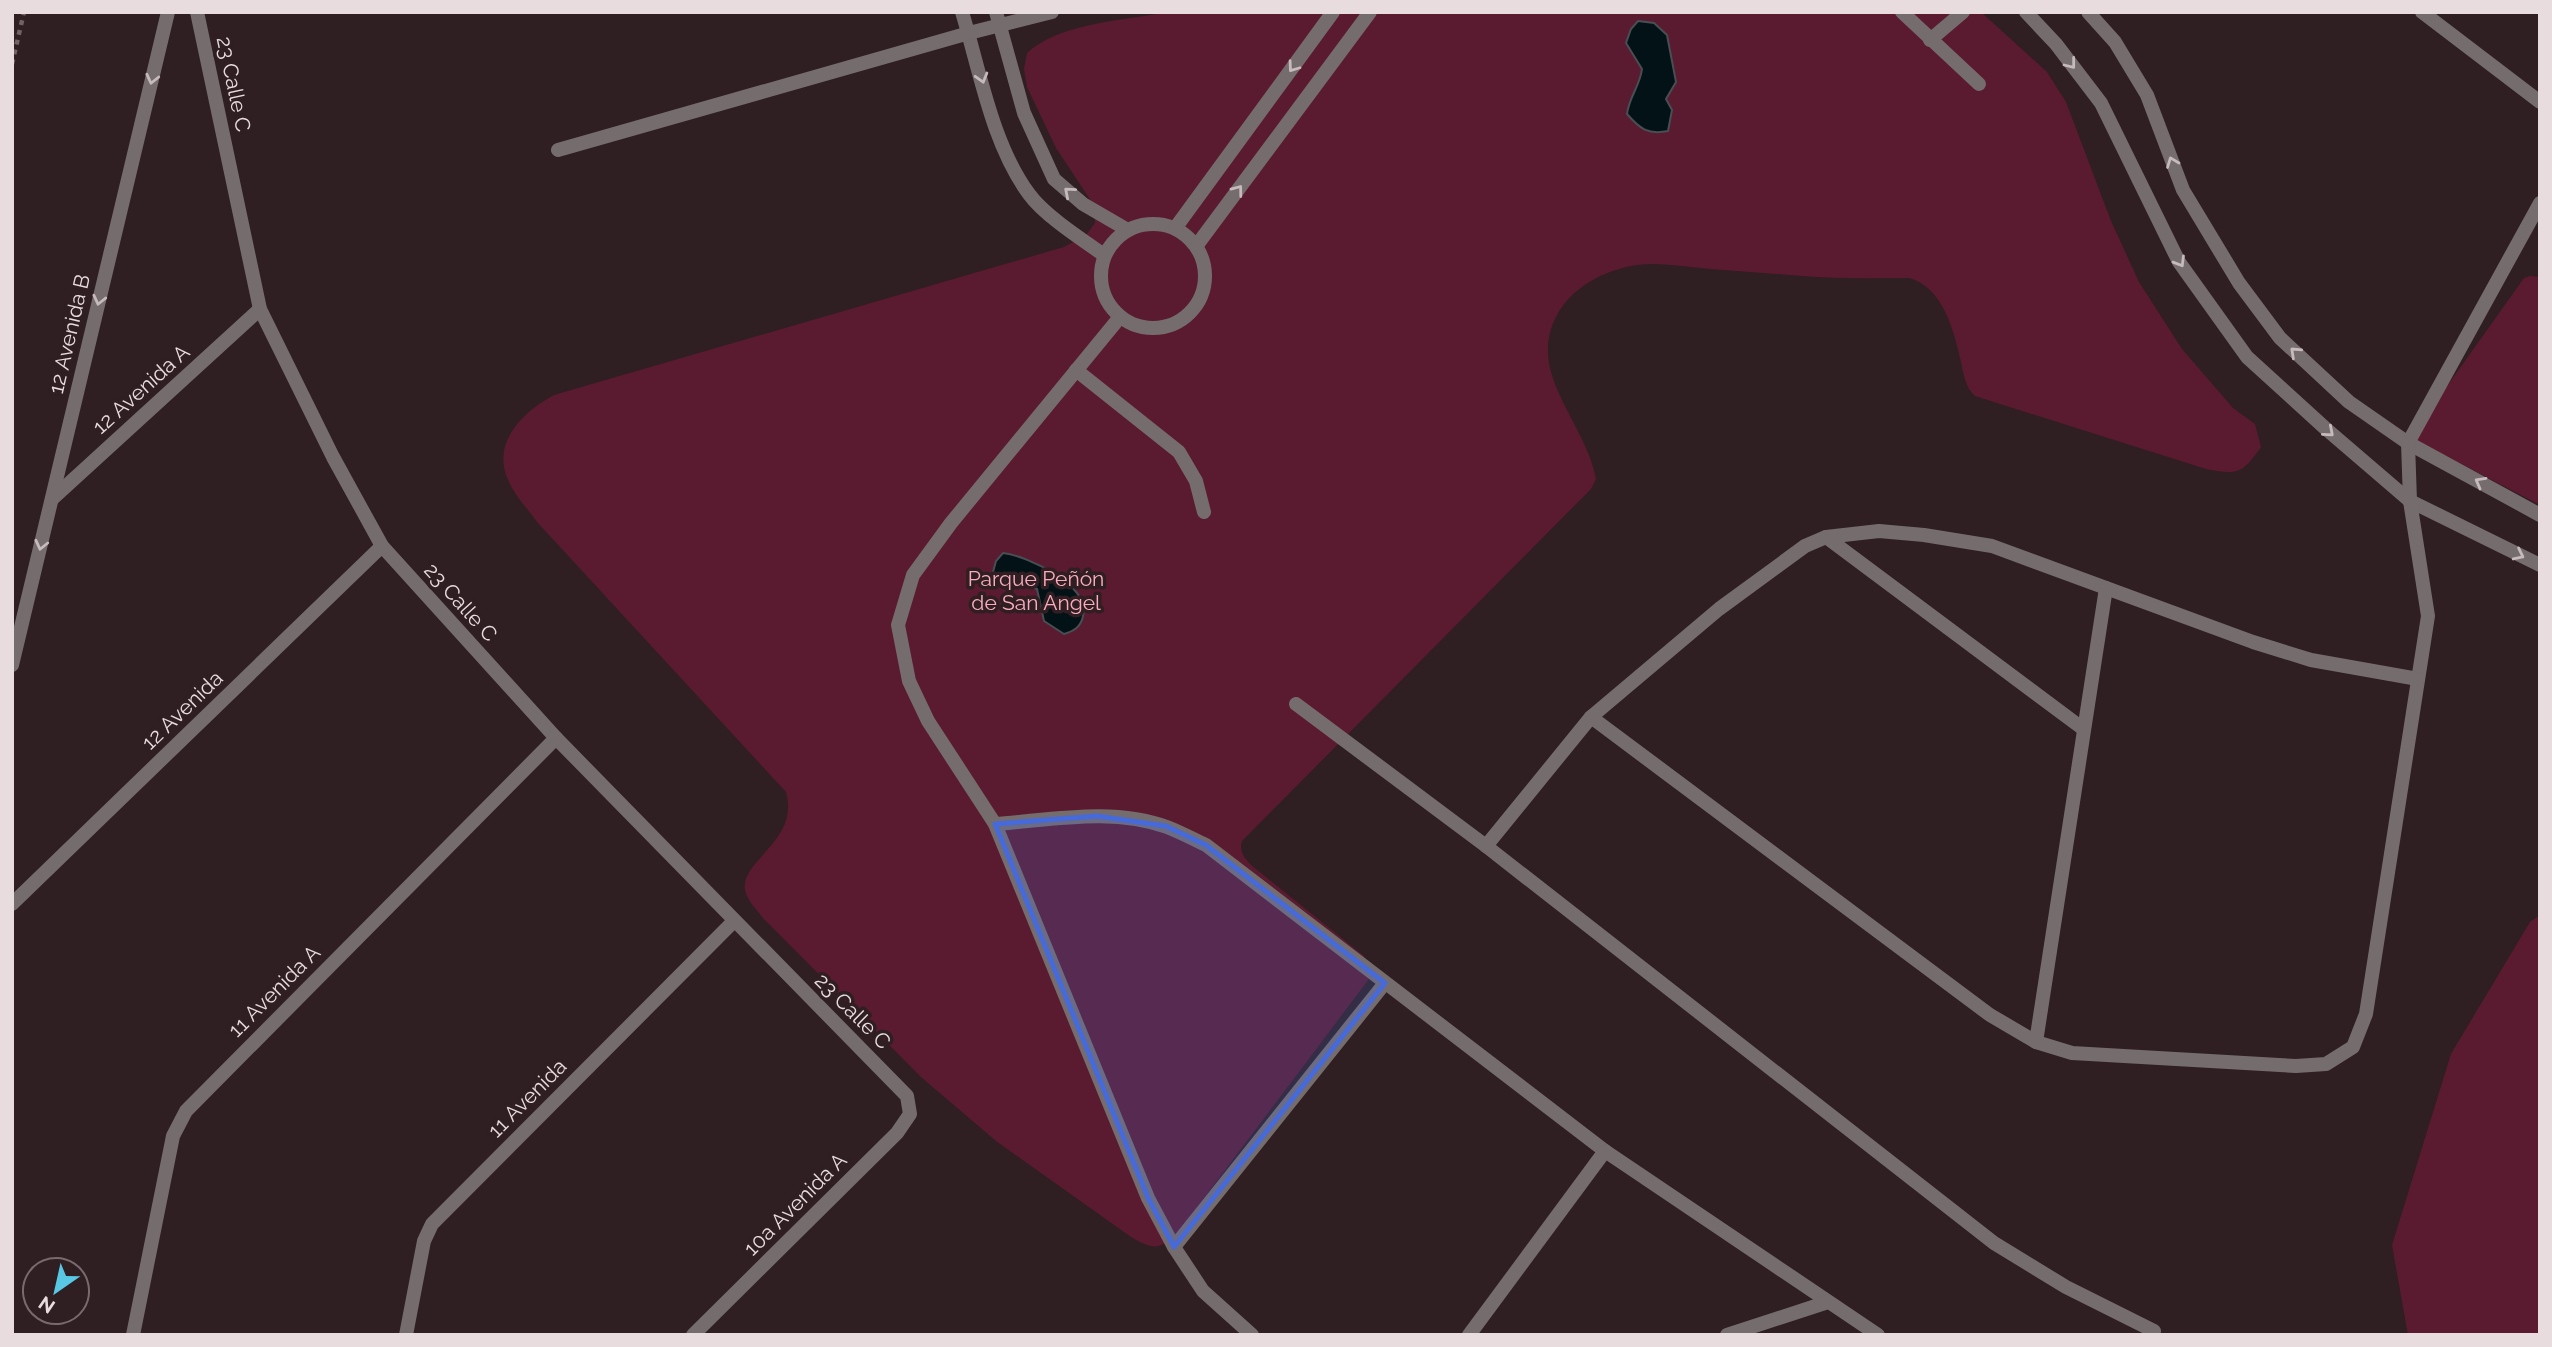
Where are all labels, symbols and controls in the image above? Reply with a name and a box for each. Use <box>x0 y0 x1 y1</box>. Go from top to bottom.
street label: 23 Calle C <box>212 34 256 134</box>
one-way arrow <box>2062 56 2075 68</box>
one-way arrow <box>1289 59 1301 72</box>
one-way arrow <box>973 71 988 83</box>
one-way arrow <box>146 73 160 85</box>
one-way arrow <box>2167 157 2181 169</box>
one-way arrow <box>1230 185 1242 198</box>
one-way arrow <box>1065 188 1078 200</box>
one-way arrow <box>2172 255 2185 268</box>
street label: 12 Avenida B <box>43 272 95 396</box>
one-way arrow <box>93 294 107 306</box>
street label: 12 Avenida A <box>87 339 195 439</box>
one-way arrow <box>2290 348 2303 360</box>
one-way arrow <box>2321 424 2334 436</box>
one-way arrow <box>2475 477 2487 491</box>
one-way arrow <box>34 539 49 551</box>
one-way arrow <box>2512 547 2524 561</box>
street label: 23 Calle C <box>419 558 503 646</box>
park label: Parque Peñón de San Angel <box>968 566 1104 615</box>
street label: 12 Avenida <box>136 665 228 755</box>
street label: 11 Avenida A <box>223 940 325 1042</box>
street label: 23 Calle C <box>810 968 896 1054</box>
street label: 11 Avenida <box>483 1054 571 1142</box>
street label: 10a Avenida A <box>738 1147 852 1261</box>
north arrow <box>21 1256 91 1326</box>
text: N <box>34 1292 59 1318</box>

